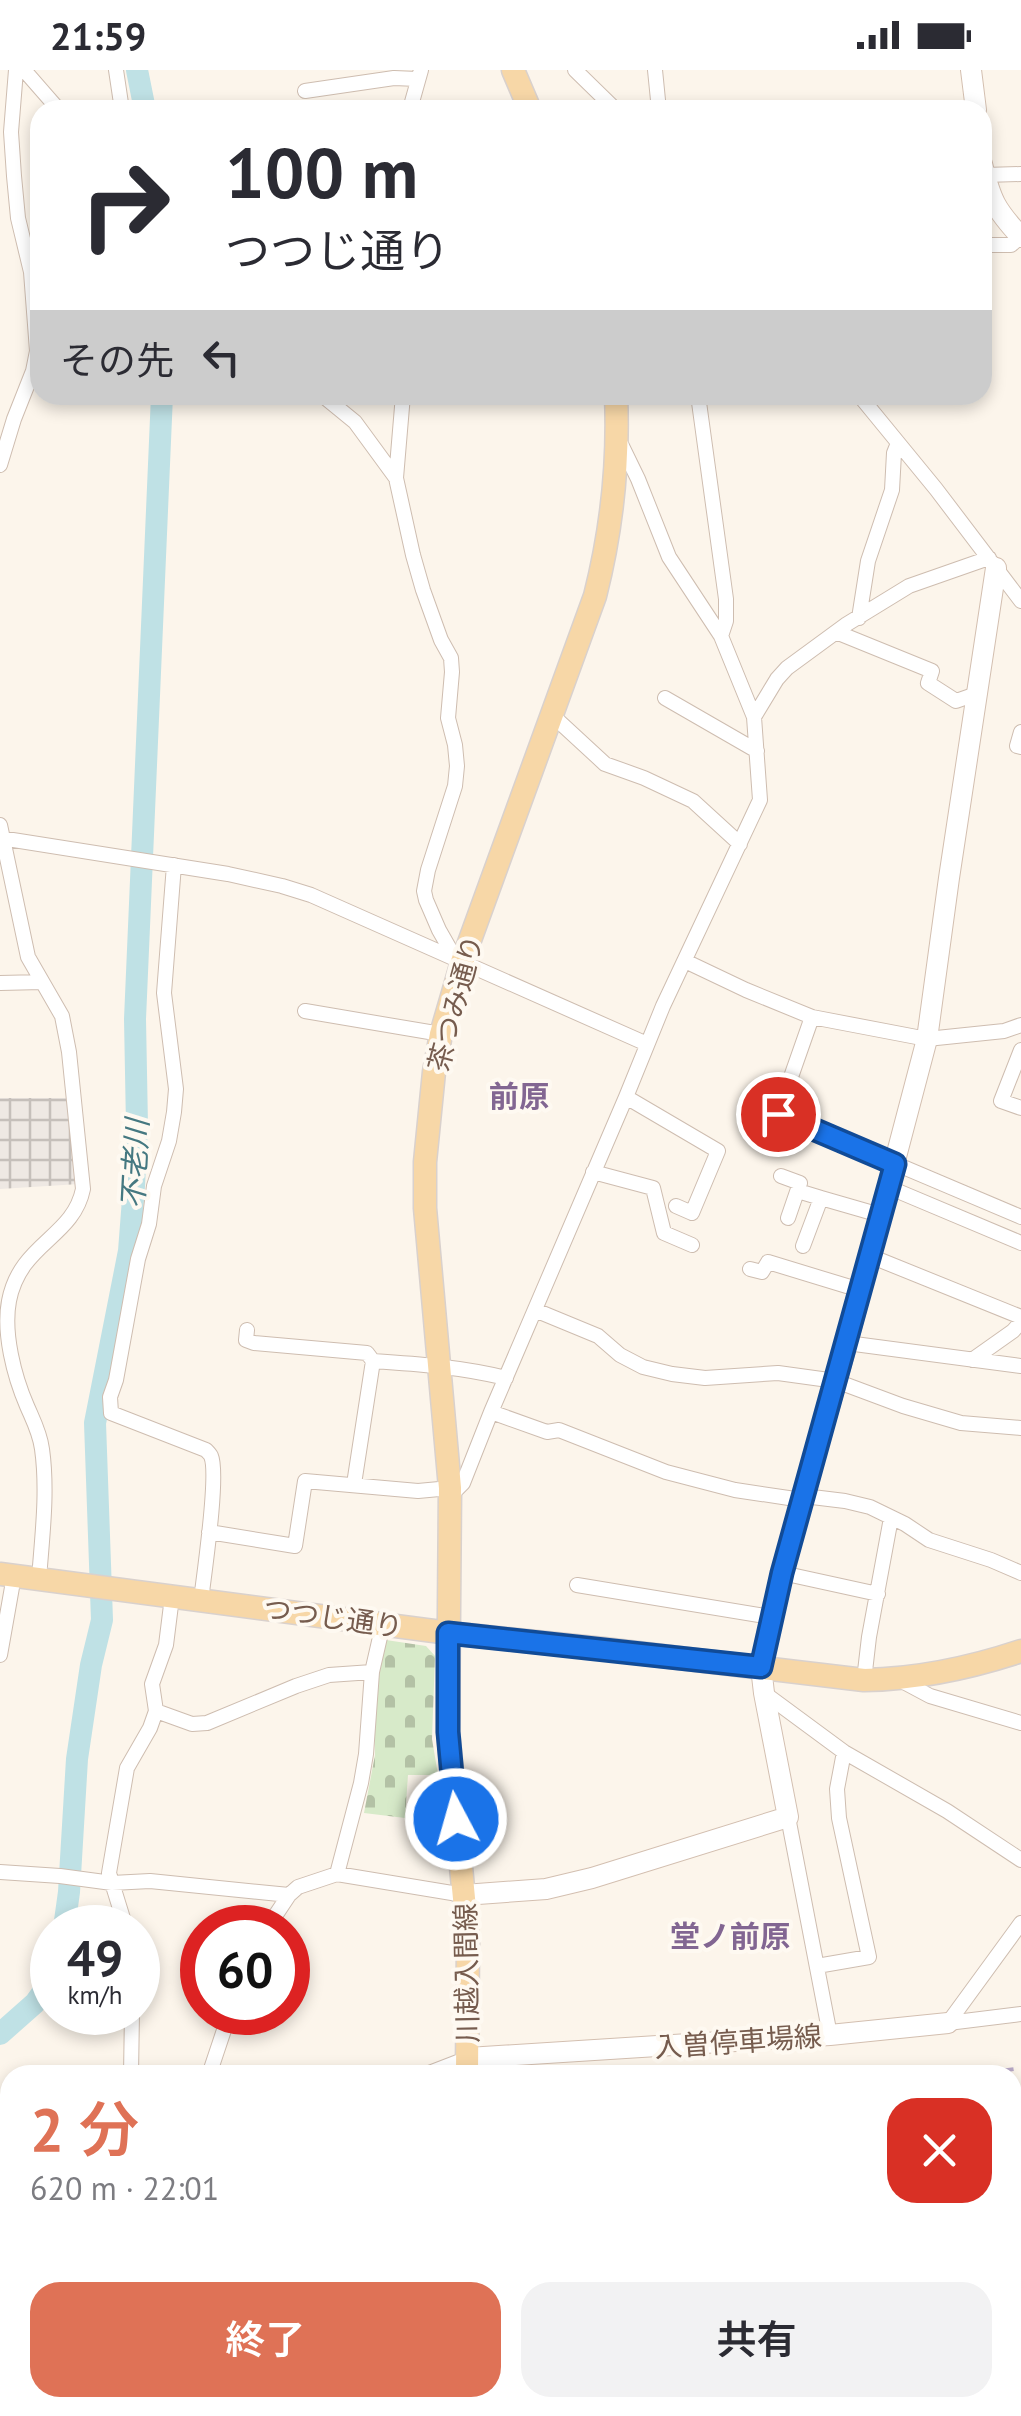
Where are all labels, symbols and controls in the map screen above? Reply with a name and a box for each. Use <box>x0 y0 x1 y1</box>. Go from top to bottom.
text: 21:59 <box>50 11 146 60</box>
text: 100 m <box>225 127 418 217</box>
icon: right <box>60 140 190 270</box>
text: つつじ通り <box>225 221 450 279</box>
icon: left <box>194 330 249 385</box>
text: その先 <box>60 335 174 384</box>
street label: 茶つみ通り <box>419 931 491 1075</box>
pin <box>736 1072 821 1157</box>
district label: 前原 <box>489 1076 549 1115</box>
icon: arrive <box>751 1087 806 1142</box>
water label: 不老川 <box>112 1115 156 1210</box>
street label: つつじ通り <box>261 1589 405 1645</box>
position arrow <box>404 1767 508 1871</box>
street label: 川越入間線 <box>446 1903 486 2043</box>
speed limit sign: 60 <box>180 1905 310 2035</box>
district label: 堂ノ前原 <box>670 1916 790 1955</box>
text: 49 <box>67 1925 123 1990</box>
text: km/h <box>68 1979 122 2011</box>
street label: 入曽停車場線 <box>653 2017 823 2065</box>
text: 2 分 <box>30 2090 139 2168</box>
button: close <box>887 2098 992 2203</box>
text: 620 m · 22:01 <box>30 2167 219 2209</box>
button: 終了 <box>30 2282 501 2397</box>
button: 共有 <box>521 2282 992 2397</box>

